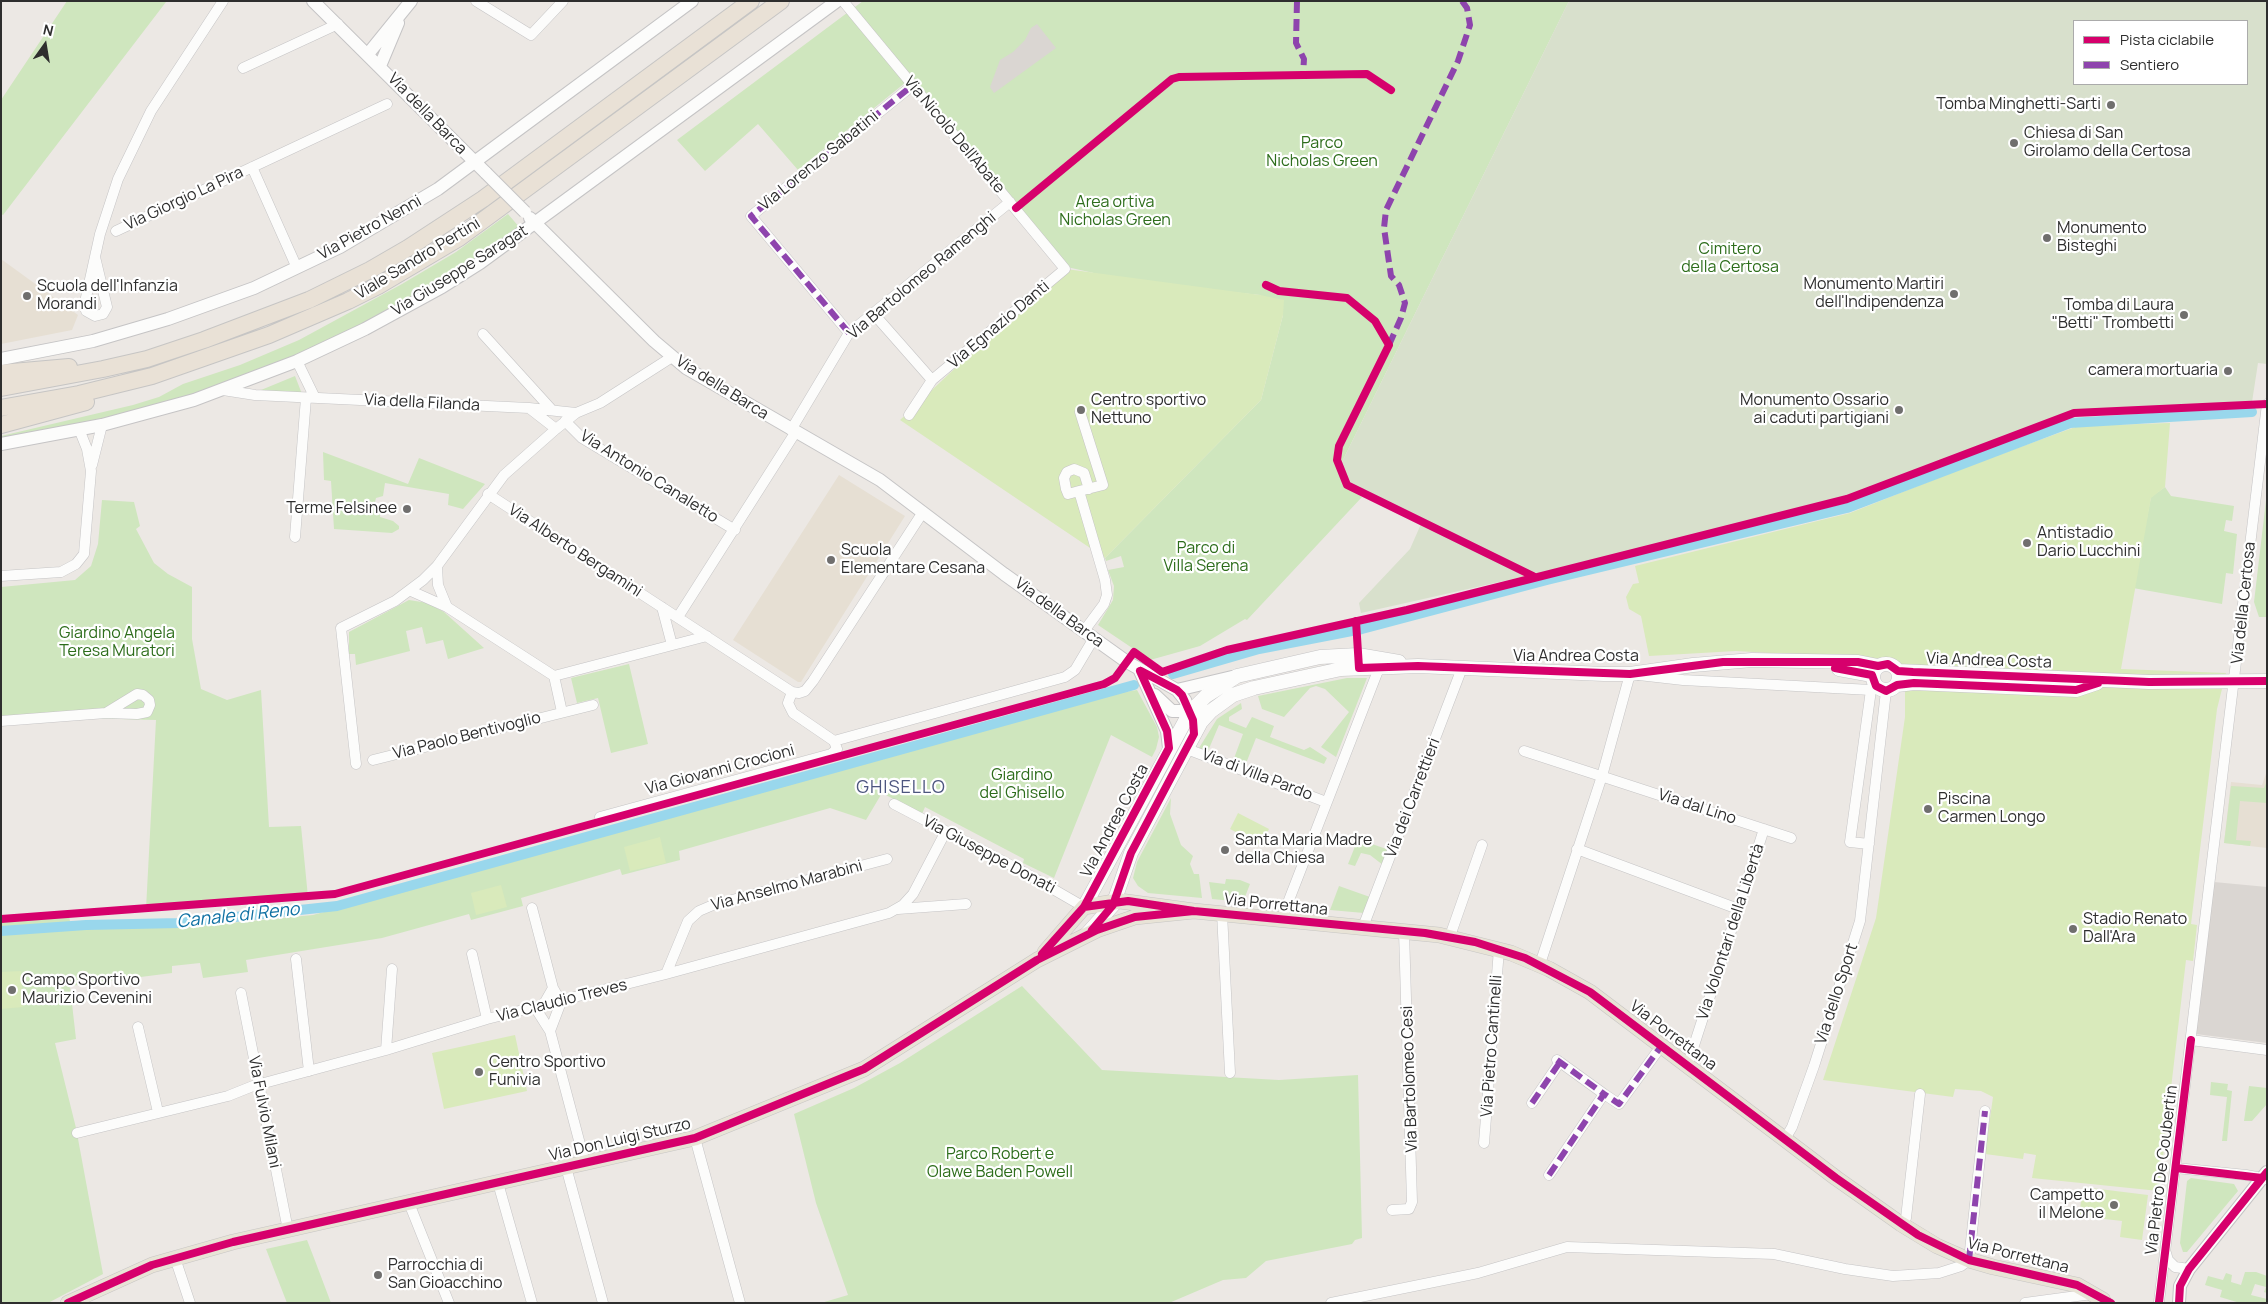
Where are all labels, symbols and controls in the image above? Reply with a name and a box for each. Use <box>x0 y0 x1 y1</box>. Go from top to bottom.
north arrow <box>20 20 70 70</box>
text: N <box>41 20 56 40</box>
legend <box>2073 20 2248 85</box>
text: Pista ciclabile <box>2120 29 2214 50</box>
text: Sentiero <box>2120 54 2179 75</box>
street label: Via della Barca <box>383 69 471 159</box>
street label: Via Nicolò Dell'Abate <box>899 73 1009 197</box>
place label: Tomba Minghetti-Sarti <box>1936 95 2101 115</box>
marker: Tomba Minghetti-Sarti <box>2105 99 2117 111</box>
street label: Via Lorenzo Sabatini <box>755 107 883 215</box>
place label: Chiesa di San Girolamo della Certosa <box>2024 124 2191 162</box>
park label: Parco Nicholas Green <box>1266 134 1378 172</box>
marker: Chiesa di San Girolamo della Certosa <box>2008 137 2020 149</box>
street label: Via Giorgio La Pira <box>122 163 246 235</box>
street label: Via Pietro Nenni <box>315 192 425 264</box>
park label: Area ortiva Nicholas Green <box>1059 193 1171 231</box>
street label: Via Bartolomeo Ramenghi <box>844 208 1000 344</box>
street label: Viale Sandro Pertini <box>352 214 484 304</box>
place label: Monumento Bisteghi <box>2057 219 2147 257</box>
street label: Via Giuseppe Saragat <box>389 221 531 321</box>
marker: Monumento Bisteghi <box>2041 232 2053 244</box>
park label: Cimitero della Certosa <box>1681 240 1779 278</box>
place label: Monumento Martiri dell'Indipendenza <box>1803 275 1944 313</box>
place label: Scuola dell'Infanzia Morandi <box>37 277 178 315</box>
street label: Via Egnazio Danti <box>944 277 1054 373</box>
marker: Monumento Martiri dell'Indipendenza <box>1948 288 1960 300</box>
marker: Scuola dell'Infanzia Morandi <box>21 290 33 302</box>
place label: Tomba di Laura "Betti" Trombetti <box>2052 296 2174 334</box>
marker: Tomba di Laura "Betti" Trombetti <box>2178 309 2190 321</box>
street label: Via della Barca <box>672 352 772 424</box>
place label: camera mortuaria <box>2088 361 2218 381</box>
marker: camera mortuaria <box>2222 365 2234 377</box>
street label: Via della Filanda <box>364 390 480 416</box>
place label: Centro sportivo Nettuno <box>1091 391 1206 429</box>
place label: Monumento Ossario ai caduti partigiani <box>1740 391 1889 429</box>
marker: Centro sportivo Nettuno <box>1075 404 1087 416</box>
marker: Monumento Ossario ai caduti partigiani <box>1893 404 1905 416</box>
street label: Via Antonio Canaletto <box>576 427 722 527</box>
place label: Terme Felsinee <box>286 499 397 519</box>
street label: Via Alberto Bergamini <box>504 500 646 602</box>
marker: Terme Felsinee <box>401 503 413 515</box>
place label: Antistadio Dario Lucchini <box>2037 524 2140 562</box>
marker: Antistadio Dario Lucchini <box>2021 537 2033 549</box>
park label: Parco di Villa Serena <box>1164 539 1248 577</box>
place label: Scuola Elementare Cesana <box>841 541 985 579</box>
street label: Via della Certosa <box>2228 541 2260 665</box>
marker: Scuola Elementare Cesana <box>825 554 837 566</box>
street label: Via della Barca <box>1011 574 1107 652</box>
park label: Giardino Angela Teresa Muratori <box>59 624 175 662</box>
street label: Via Andrea Costa <box>1513 647 1639 667</box>
street label: Via Andrea Costa <box>1926 649 2052 673</box>
street label: Via Paolo Bentivoglio <box>391 708 543 764</box>
street label: Via dei Carrettieri <box>1381 736 1445 860</box>
street label: Via Giovanni Crocioni <box>643 741 797 799</box>
street label: Via di Villa Pardo <box>1199 745 1315 805</box>
street label: Via Andrea Costa <box>1077 761 1153 881</box>
park label: Giardino del Ghisello <box>980 766 1064 804</box>
district label: GHISELLO <box>855 777 947 799</box>
street label: Via dal Lino <box>1655 785 1739 829</box>
place label: Piscina Carmen Longo <box>1938 790 2046 828</box>
marker: Piscina Carmen Longo <box>1922 803 1934 815</box>
street label: Via Giuseppe Donati <box>919 812 1059 898</box>
place label: Santa Maria Madre della Chiesa <box>1235 831 1372 869</box>
street label: Via Volontari della Libertà <box>1693 841 1769 1023</box>
marker: Santa Maria Madre della Chiesa <box>1219 844 1231 856</box>
street label: Via Anselmo Marabini <box>709 857 865 915</box>
street label: Via Porrettana <box>1223 890 1329 920</box>
water label: Canale di Reno <box>176 899 300 933</box>
place label: Stadio Renato Dall'Ara <box>2083 910 2187 948</box>
marker: Stadio Renato Dall'Ara <box>2067 923 2079 935</box>
street label: Via dello Sport <box>1812 941 1862 1047</box>
place label: Campo Sportivo Maurizio Cevenini <box>22 971 152 1009</box>
street label: Via Pietro Cantinelli <box>1477 974 1507 1118</box>
street label: Via Claudio Treves <box>495 976 629 1026</box>
marker: Campo Sportivo Maurizio Cevenini <box>6 984 18 996</box>
street label: Via Porrettana <box>1626 997 1720 1075</box>
street label: Via Bartolomeo Cesi <box>1398 1005 1422 1153</box>
place label: Centro Sportivo Funivia <box>489 1053 606 1091</box>
street label: Via Fulvio Milani <box>244 1054 284 1170</box>
marker: Centro Sportivo Funivia <box>473 1066 485 1078</box>
street label: Via Pietro De Coubertin <box>2142 1084 2182 1256</box>
street label: Via Don Luigi Sturzo <box>547 1114 693 1166</box>
park label: Parco Robert e Olawe Baden Powell <box>927 1145 1073 1183</box>
place label: Campetto il Melone <box>2030 1186 2104 1224</box>
marker: Campetto il Melone <box>2108 1199 2120 1211</box>
street label: Via Porrettana <box>1965 1234 2071 1278</box>
place label: Parrocchia di San Gioacchino <box>388 1256 502 1294</box>
marker: Parrocchia di San Gioacchino <box>372 1269 384 1281</box>

